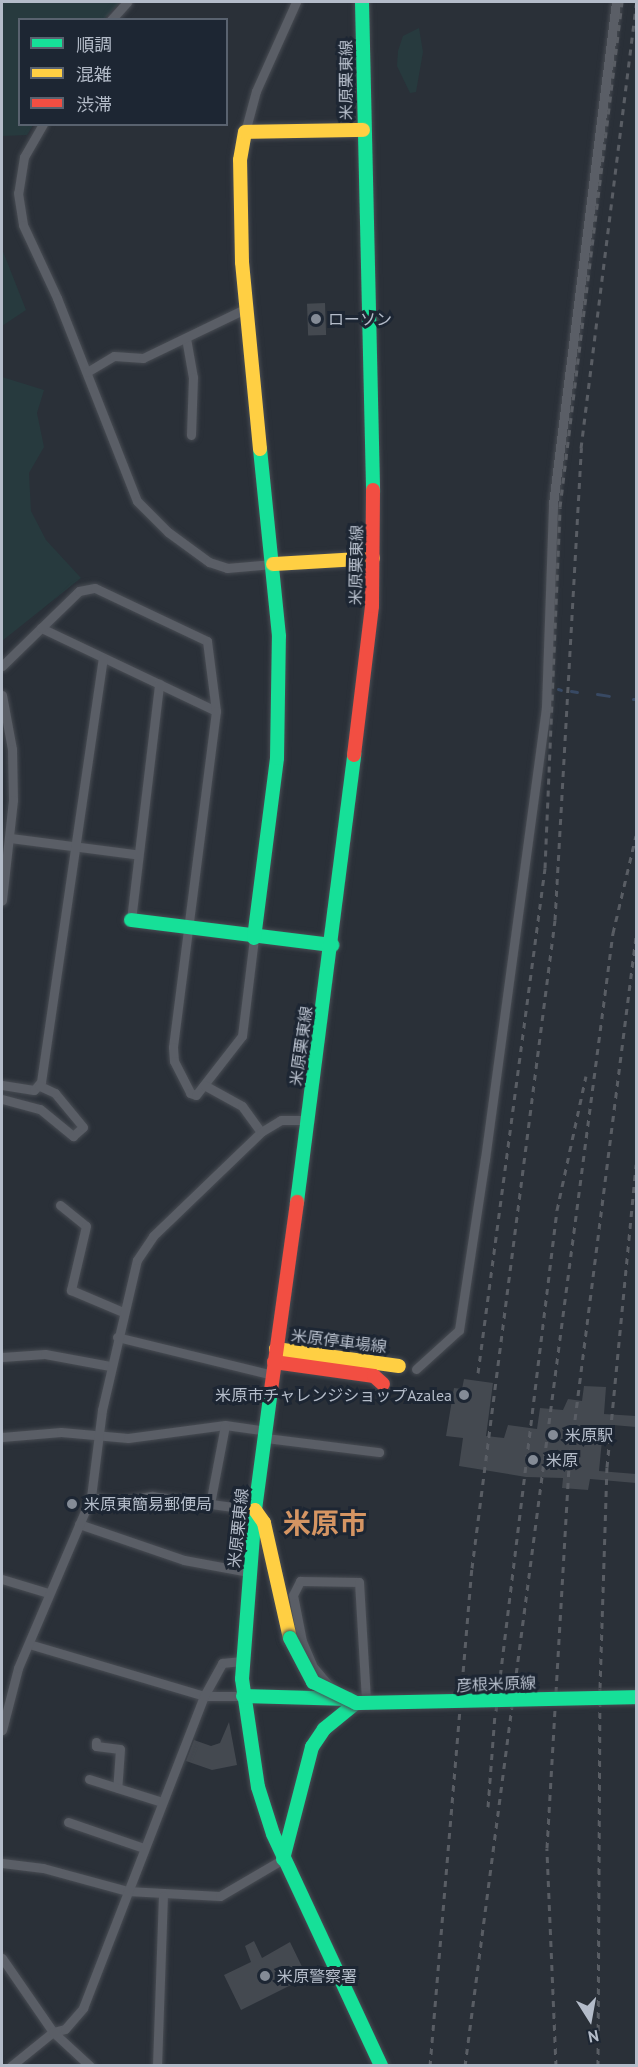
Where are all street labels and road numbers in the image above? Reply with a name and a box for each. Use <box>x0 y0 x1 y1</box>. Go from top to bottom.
street label: 米原栗東線 <box>336 40 356 120</box>
street label: 米原栗東線 <box>346 525 366 605</box>
street label: 米原栗東線 <box>286 1005 316 1087</box>
street label: 米原停車場線 <box>290 1326 388 1356</box>
street label: 米原栗東線 <box>224 1487 252 1569</box>
street label: 彦根米原線 <box>456 1673 536 1695</box>

